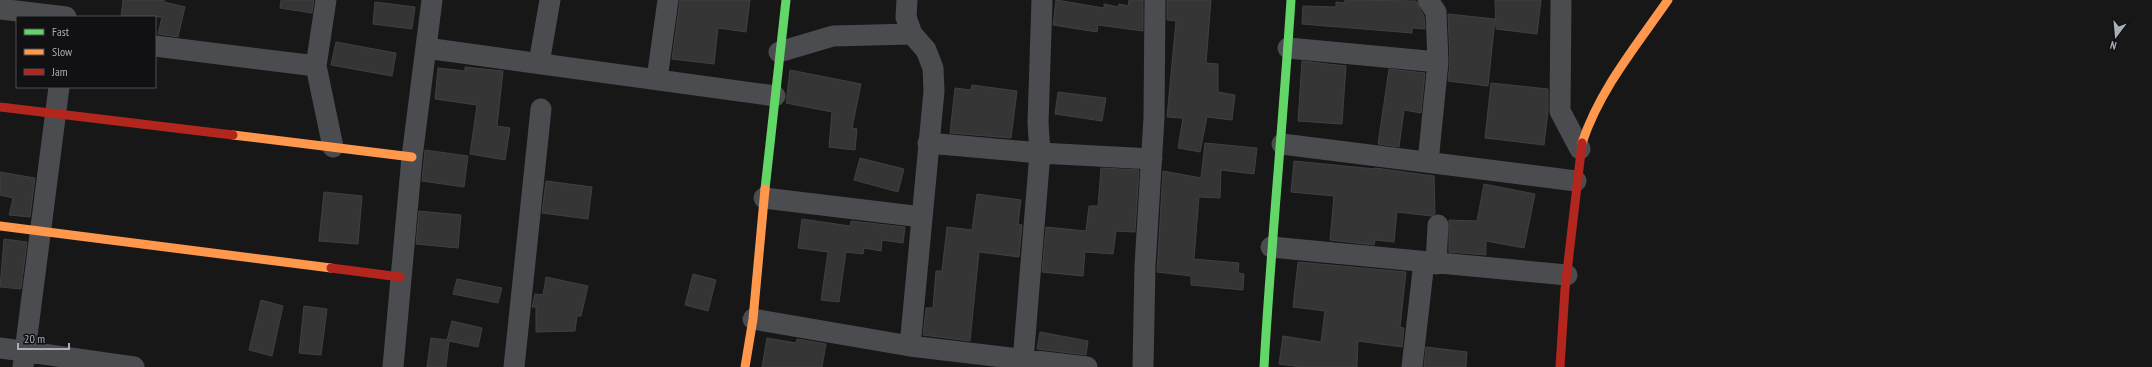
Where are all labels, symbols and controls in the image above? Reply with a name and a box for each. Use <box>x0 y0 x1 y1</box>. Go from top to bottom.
legend <box>16 16 156 88</box>
north arrow <box>2096 16 2136 56</box>
text: Fast <box>52 24 70 39</box>
text: N <box>2108 38 2118 53</box>
text: Slow <box>52 44 73 59</box>
text: Jam <box>51 64 68 79</box>
scale bar <box>18 325 69 351</box>
text: 20 m <box>24 331 45 346</box>

